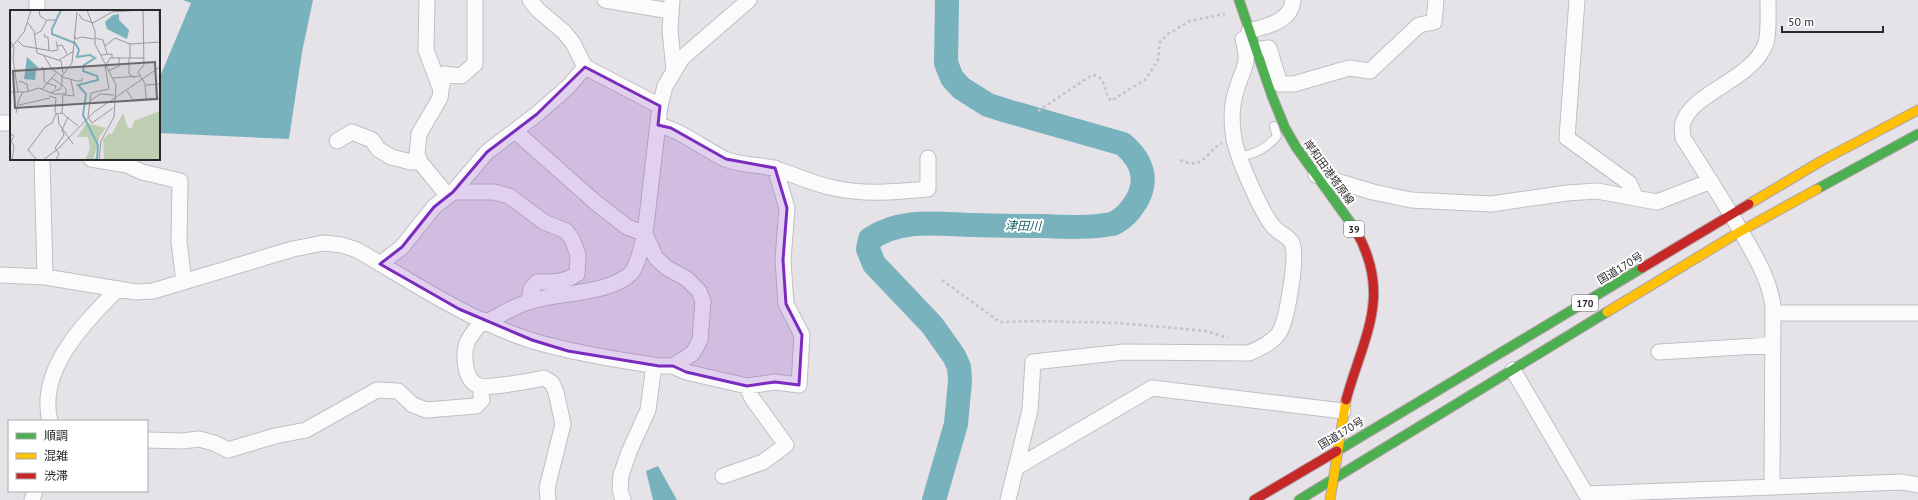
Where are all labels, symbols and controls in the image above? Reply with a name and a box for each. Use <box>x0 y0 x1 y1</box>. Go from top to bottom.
scale bar <box>1782 8 1883 34</box>
inset map <box>10 10 160 160</box>
text: 50 m <box>1788 14 1814 29</box>
street label: 岸和田港塔原線 <box>1301 137 1357 207</box>
water label: 津田川 <box>1005 218 1043 233</box>
road number: 39 <box>1344 221 1364 237</box>
street label: 国道170号 <box>1595 249 1645 287</box>
road number: 170 <box>1572 295 1598 311</box>
street label: 国道170号 <box>1316 414 1366 452</box>
legend <box>8 420 148 492</box>
text: 順調 <box>44 428 68 443</box>
text: 混雑 <box>44 448 68 463</box>
text: 渋滞 <box>44 468 68 483</box>

